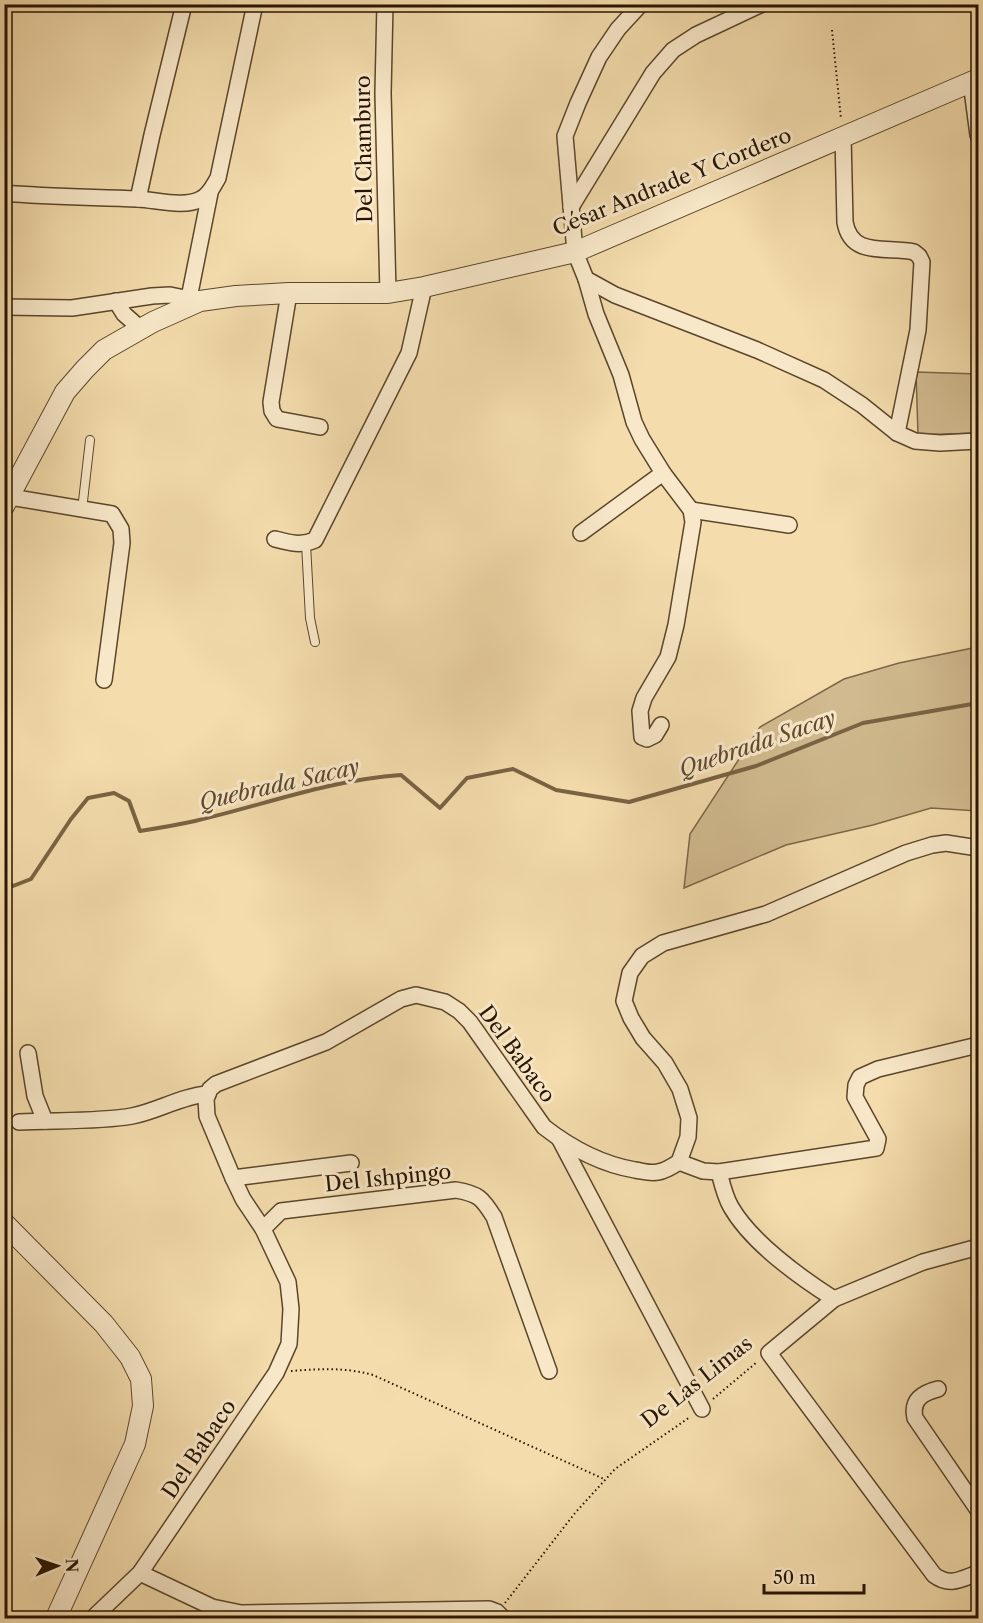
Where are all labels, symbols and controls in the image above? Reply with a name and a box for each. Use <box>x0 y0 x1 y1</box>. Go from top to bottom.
street label: Del Chamburo <box>350 75 377 223</box>
street label: César Andrade Y Cordero <box>549 122 795 241</box>
water label: Quebrada Sacay <box>675 704 839 783</box>
water label: Quebrada Sacay <box>196 753 362 816</box>
street label: Del Babaco <box>474 1000 561 1107</box>
street label: Del Ishpingo <box>323 1158 452 1197</box>
street label: De Las Limas <box>636 1331 757 1433</box>
street label: Del Babaco <box>156 1394 241 1503</box>
north arrow <box>27 1536 87 1596</box>
scale bar <box>764 1557 864 1595</box>
text: N <box>62 1558 82 1573</box>
text: 50 m <box>773 1567 816 1589</box>

